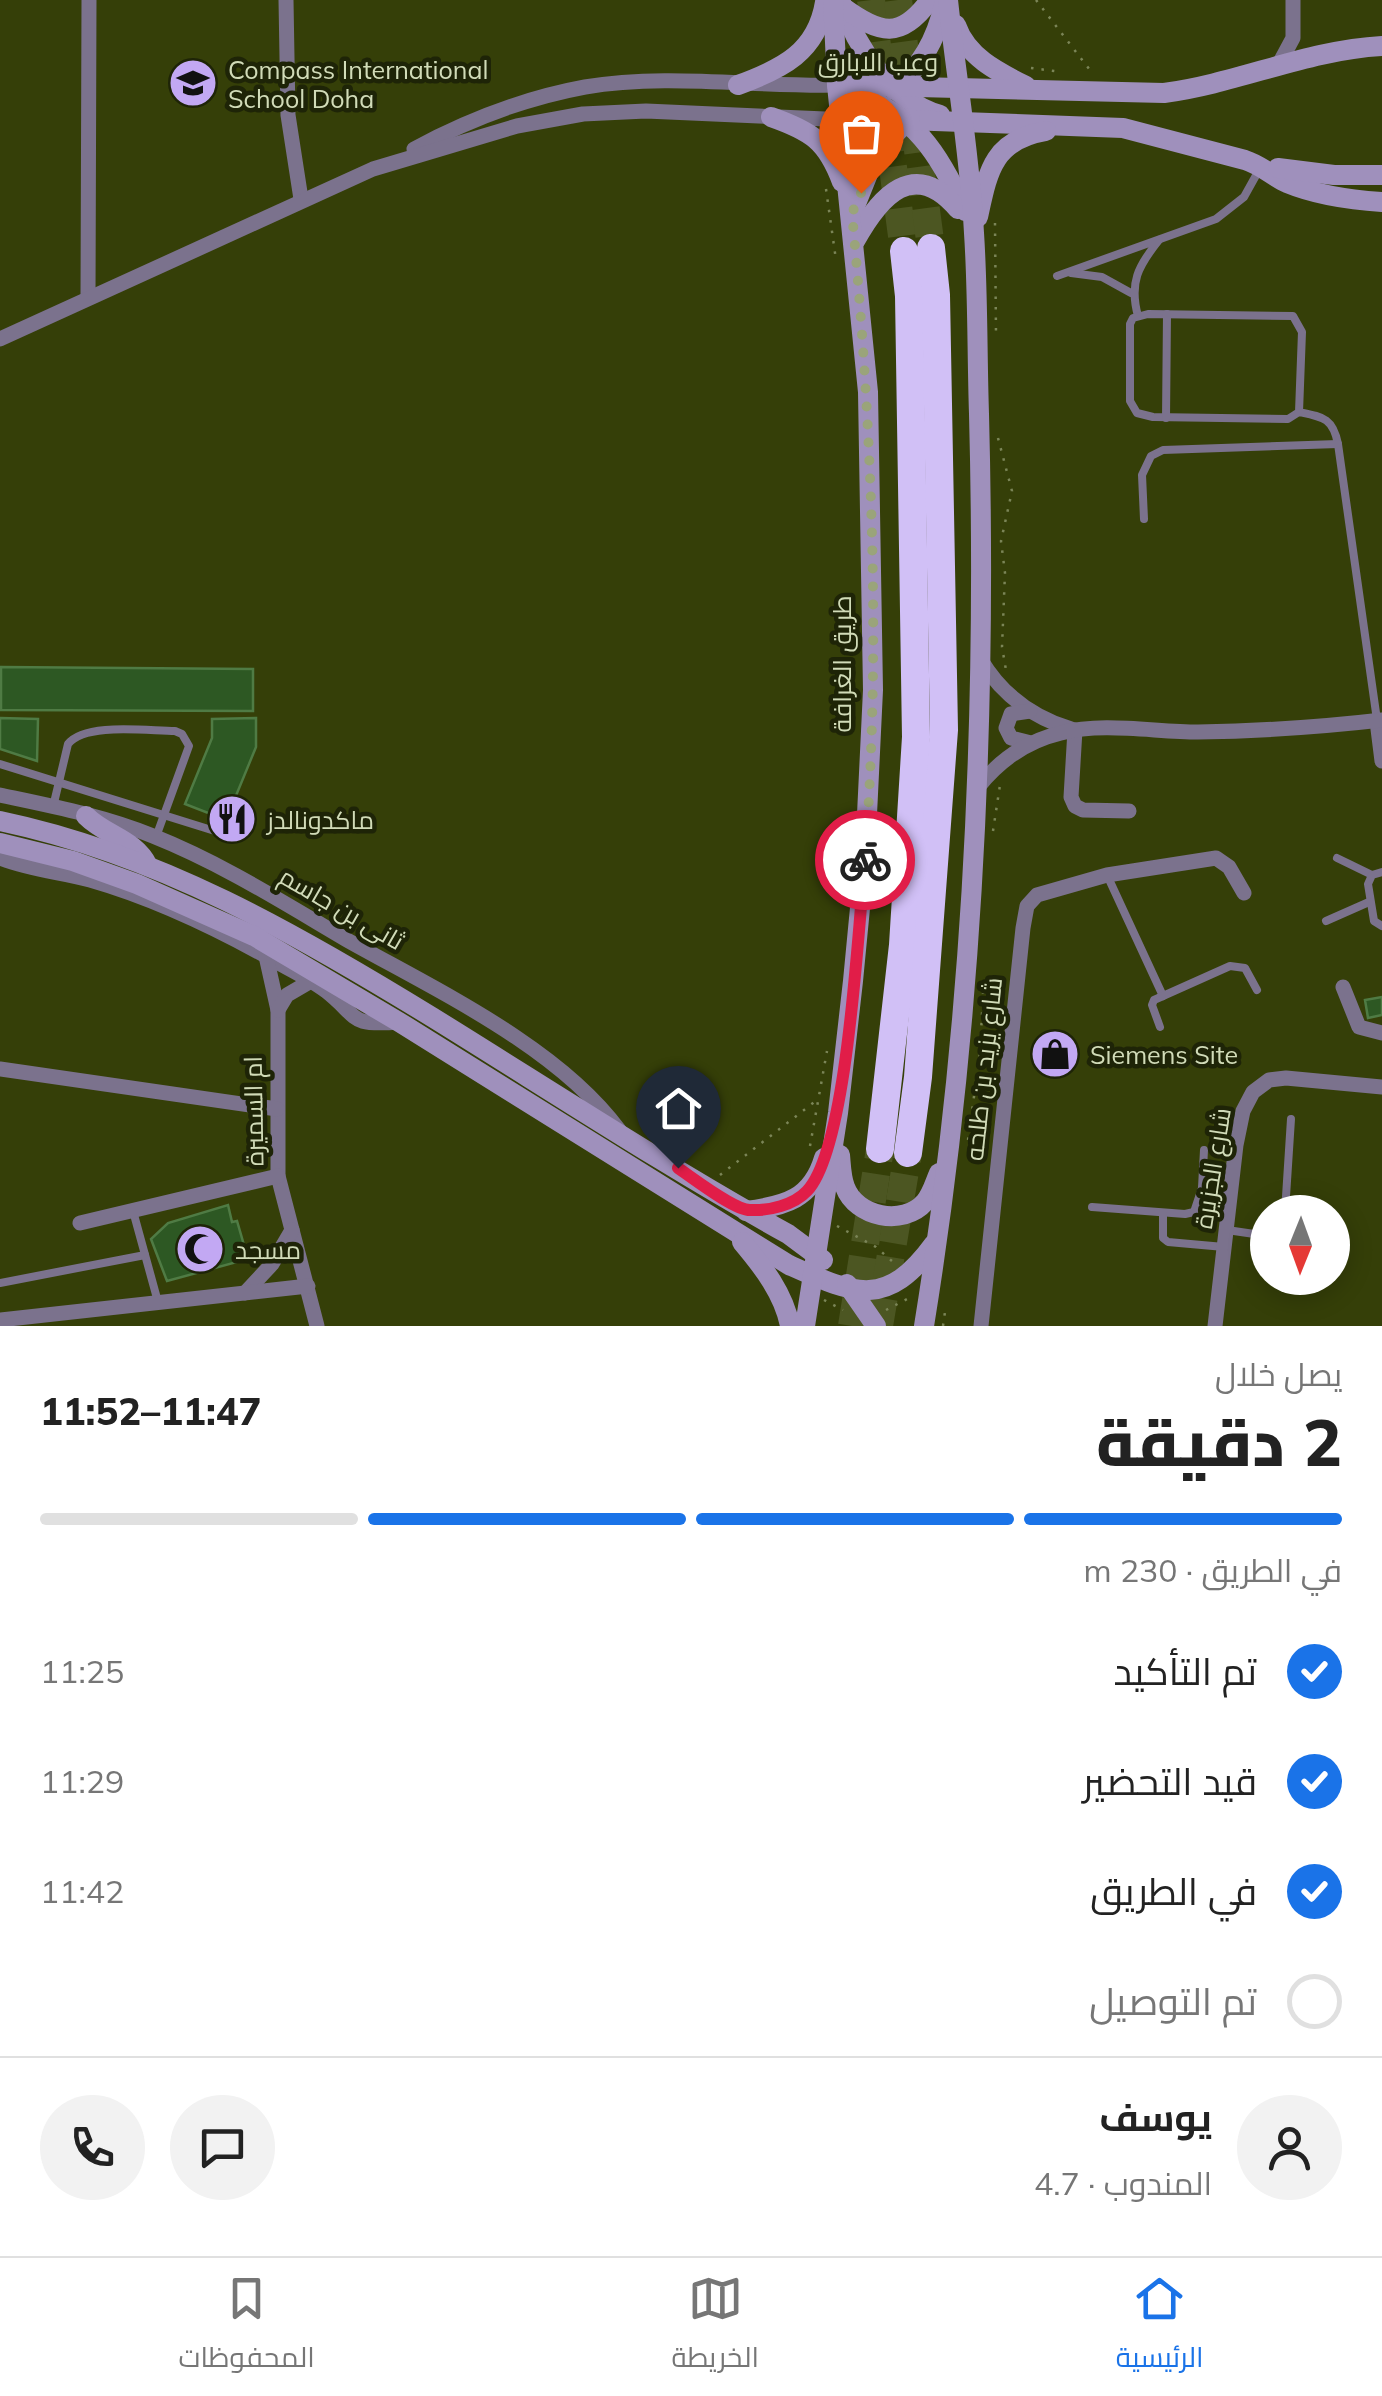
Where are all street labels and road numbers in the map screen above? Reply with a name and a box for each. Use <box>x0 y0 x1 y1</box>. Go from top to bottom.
street label: وعب الابارق <box>818 46 938 78</box>
street label: طريق الغرافة <box>826 595 858 733</box>
street label: ثانى بن جاسم <box>273 860 410 959</box>
street label: شارع يزيد بن طلحه <box>958 976 1010 1162</box>
street label: ام السميرة <box>237 1056 272 1166</box>
street label: شارع الجزيرة <box>1187 1105 1239 1231</box>

